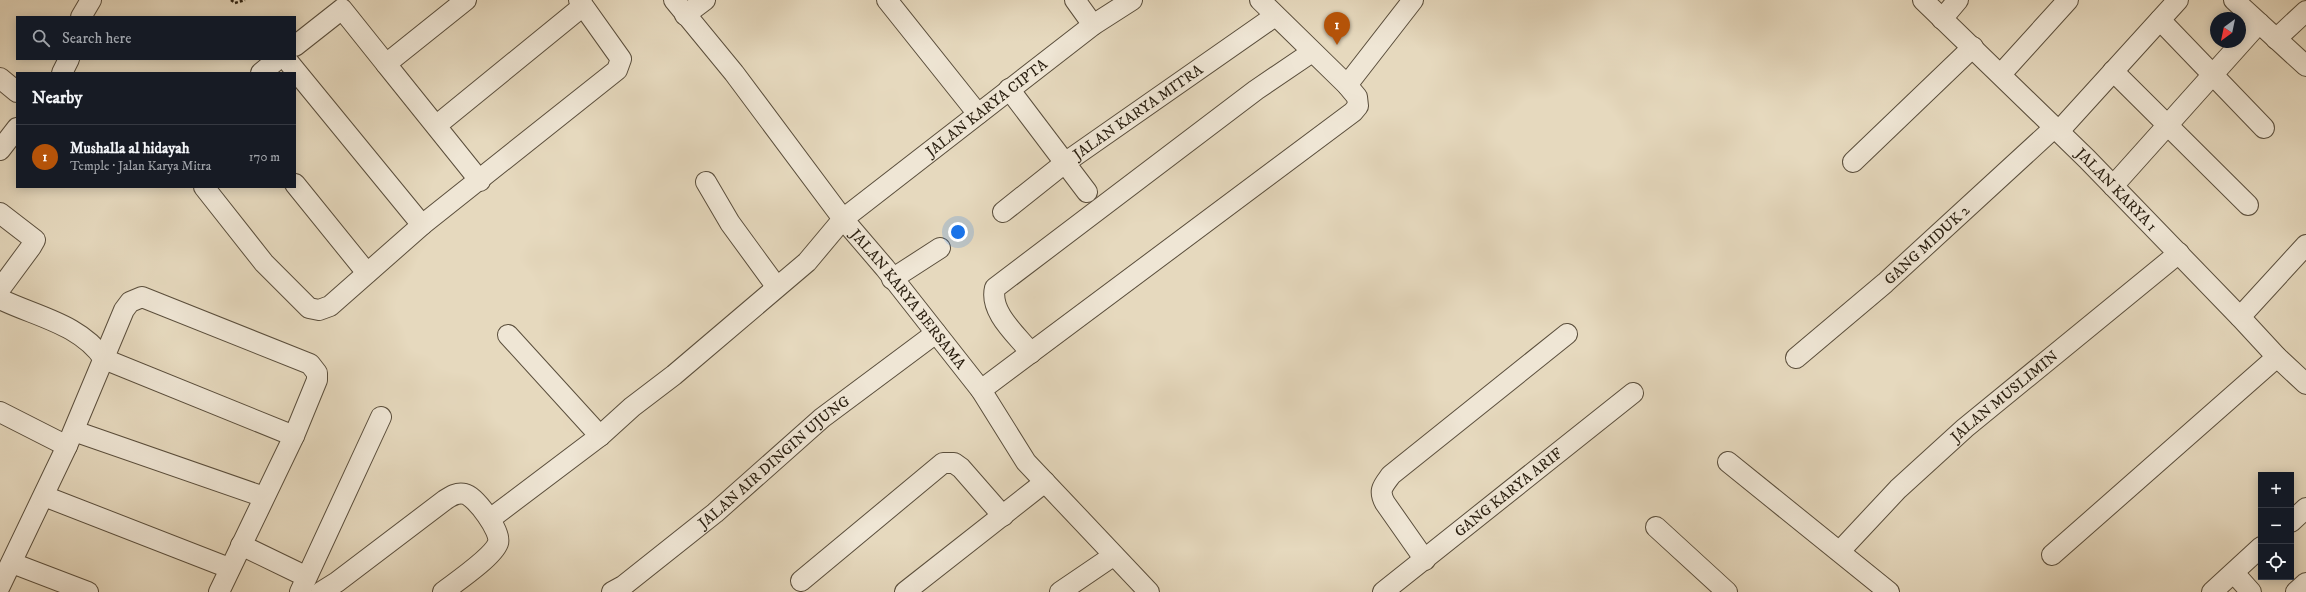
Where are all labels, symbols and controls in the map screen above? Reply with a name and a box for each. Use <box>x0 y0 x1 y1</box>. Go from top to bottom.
pin: 1 <box>1324 12 1350 45</box>
north arrow <box>2210 12 2246 48</box>
search box <box>16 16 296 60</box>
icon: search <box>30 27 52 49</box>
text: Search here <box>62 29 131 48</box>
street label: JALAN KARYA CIPTA <box>920 54 1052 162</box>
street label: JALAN KARYA MITRA <box>1068 60 1207 165</box>
text: Nearby <box>32 87 82 109</box>
text: Mushalla al hidayah <box>70 139 190 158</box>
street label: JALAN KARYA 1 <box>2070 143 2161 235</box>
text: 1 <box>43 149 47 165</box>
text: 170 m <box>249 149 280 165</box>
text: Temple · Jalan Karya Mitra <box>70 158 211 174</box>
street label: GANG MIDUK 2 <box>1880 200 1974 289</box>
your location <box>948 222 968 242</box>
street label: JALAN KARYA BERSAMA <box>845 224 971 373</box>
street label: JALAN MUSLIMIN <box>1945 346 2062 447</box>
street label: JALAN AIR DINGIN UJUNG <box>693 391 854 533</box>
street label: GANG KARYA ARIF <box>1450 444 1566 541</box>
map controls <box>2258 472 2294 580</box>
button: + <box>2258 472 2294 508</box>
button: − <box>2258 508 2294 544</box>
button: locate <box>2258 544 2294 580</box>

